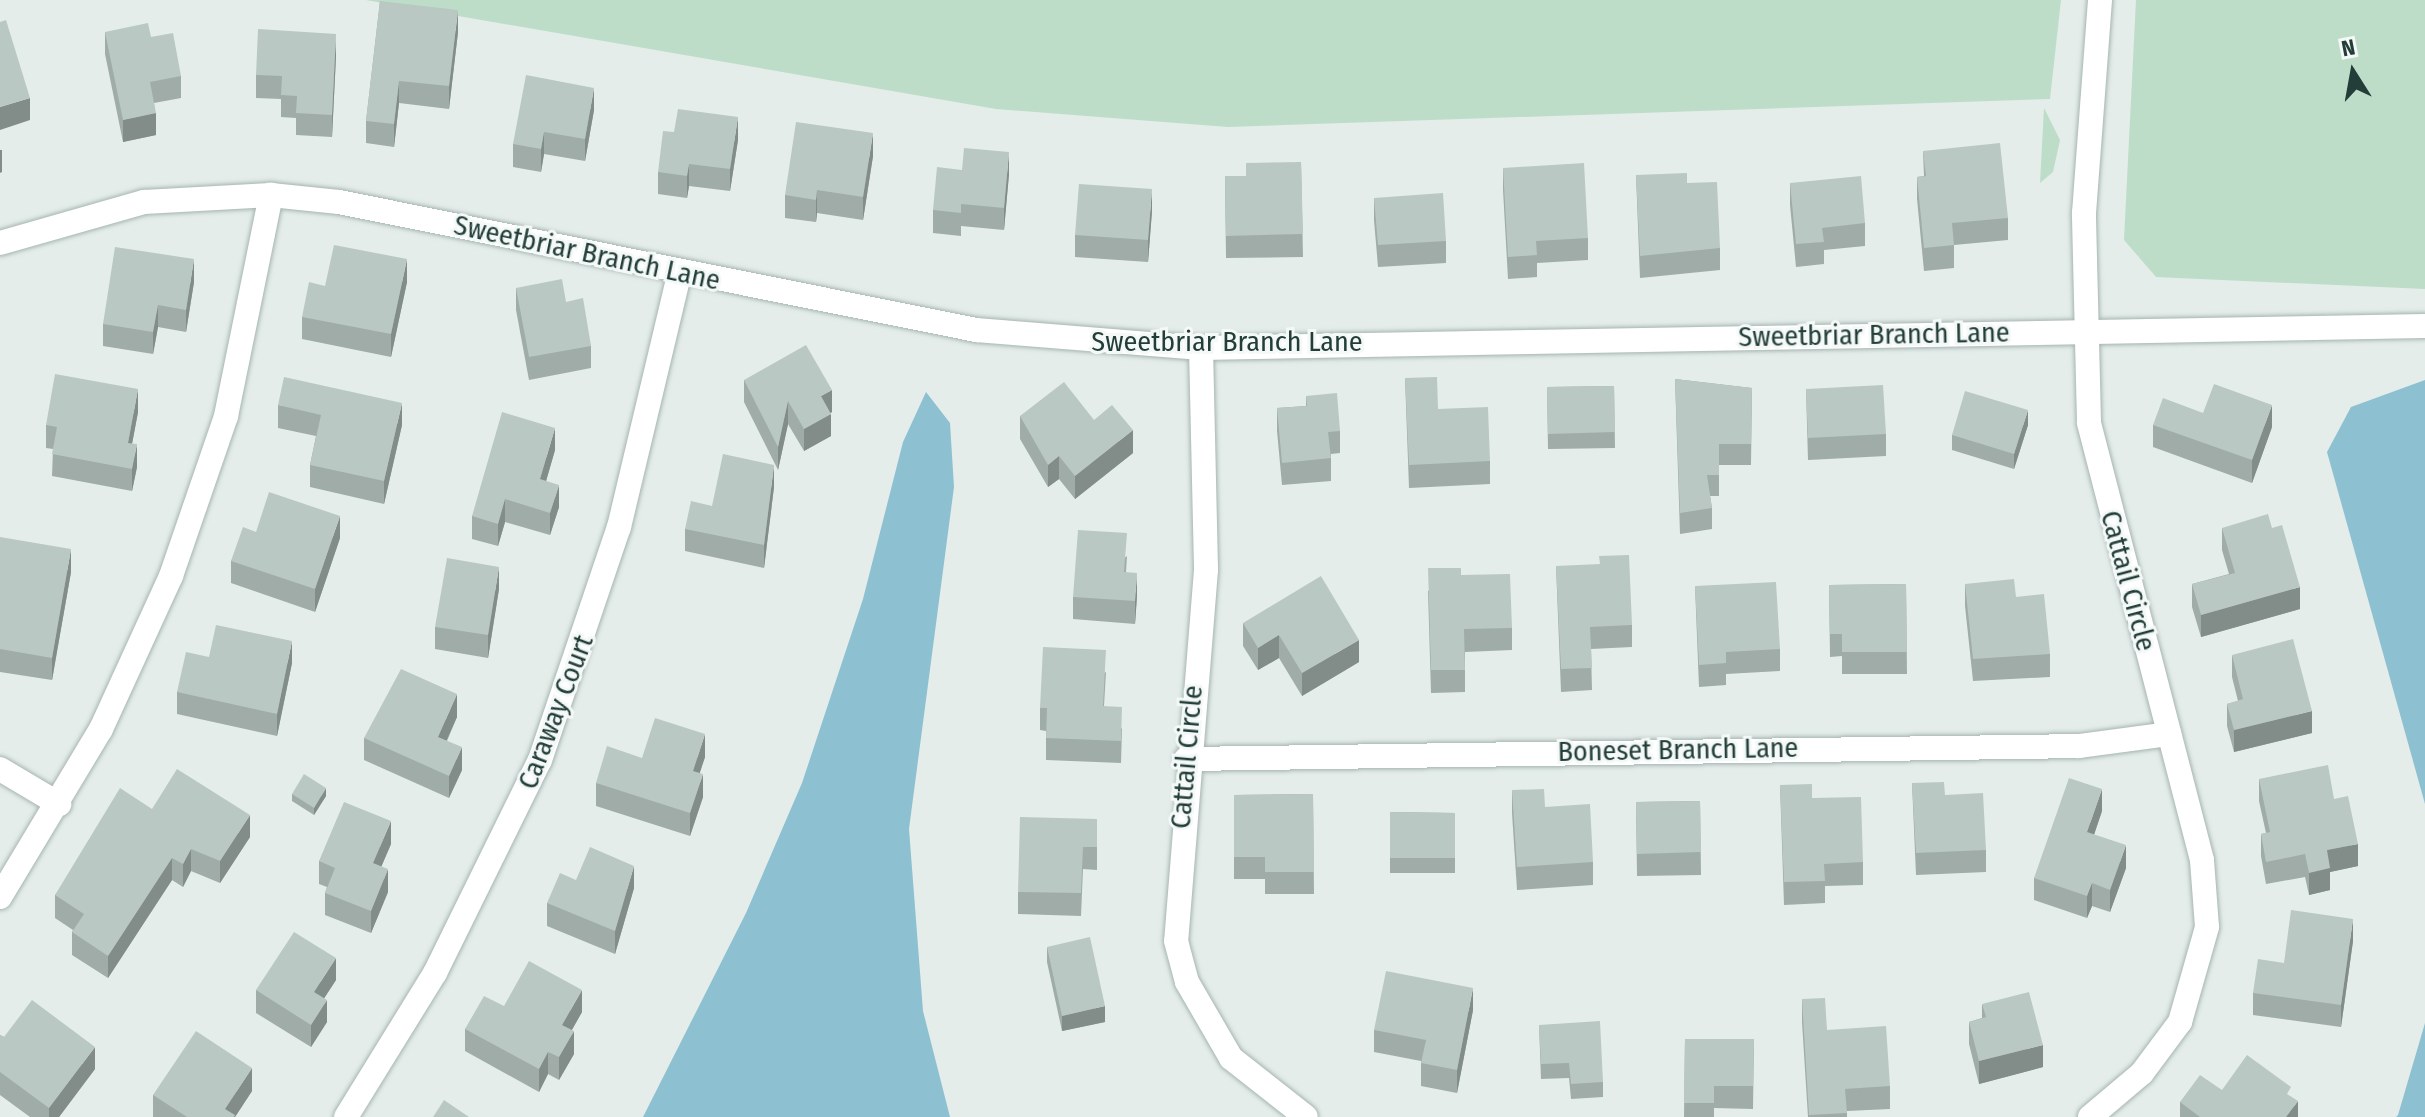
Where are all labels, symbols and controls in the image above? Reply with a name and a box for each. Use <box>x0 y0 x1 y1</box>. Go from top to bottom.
north arrow <box>2313 32 2393 112</box>
text: N <box>2339 33 2357 62</box>
street label: Sweetbriar Branch Lane <box>451 208 723 298</box>
street label: Sweetbriar Branch Lane <box>1738 316 2010 354</box>
street label: Sweetbriar Branch Lane <box>1091 325 1363 359</box>
street label: Cattail Circle <box>2093 507 2163 655</box>
street label: Caraway Court <box>511 630 601 794</box>
street label: Cattail Circle <box>1164 684 1210 830</box>
street label: Boneset Branch Lane <box>1557 731 1799 769</box>

